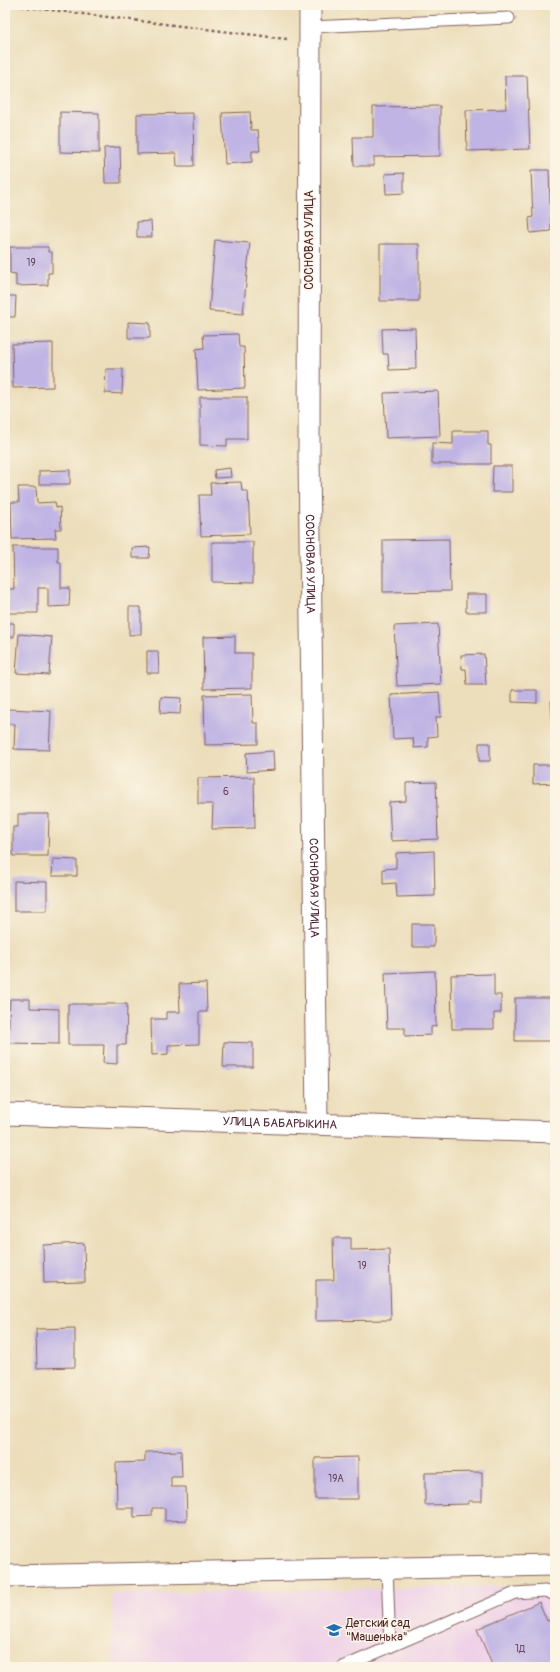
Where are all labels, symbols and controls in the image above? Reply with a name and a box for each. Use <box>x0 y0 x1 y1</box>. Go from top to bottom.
street label: СОСНОВАЯ УЛИЦА <box>302 190 317 290</box>
house number: 19 <box>26 257 36 269</box>
street label: СОСНОВАЯ УЛИЦА <box>302 514 318 614</box>
house number: 6 <box>223 786 229 798</box>
street label: СОСНОВАЯ УЛИЦА <box>306 838 322 938</box>
street label: УЛИЦА БАБАРЫКИНА <box>222 1114 338 1133</box>
house number: 19 <box>357 1260 367 1272</box>
house number: 19А <box>328 1473 344 1485</box>
place label: Детский сад "Машенька" <box>345 1616 411 1645</box>
school or university icon: Детский сад "Машенька" <box>325 1621 343 1639</box>
house number: 1Д <box>515 1643 526 1655</box>

